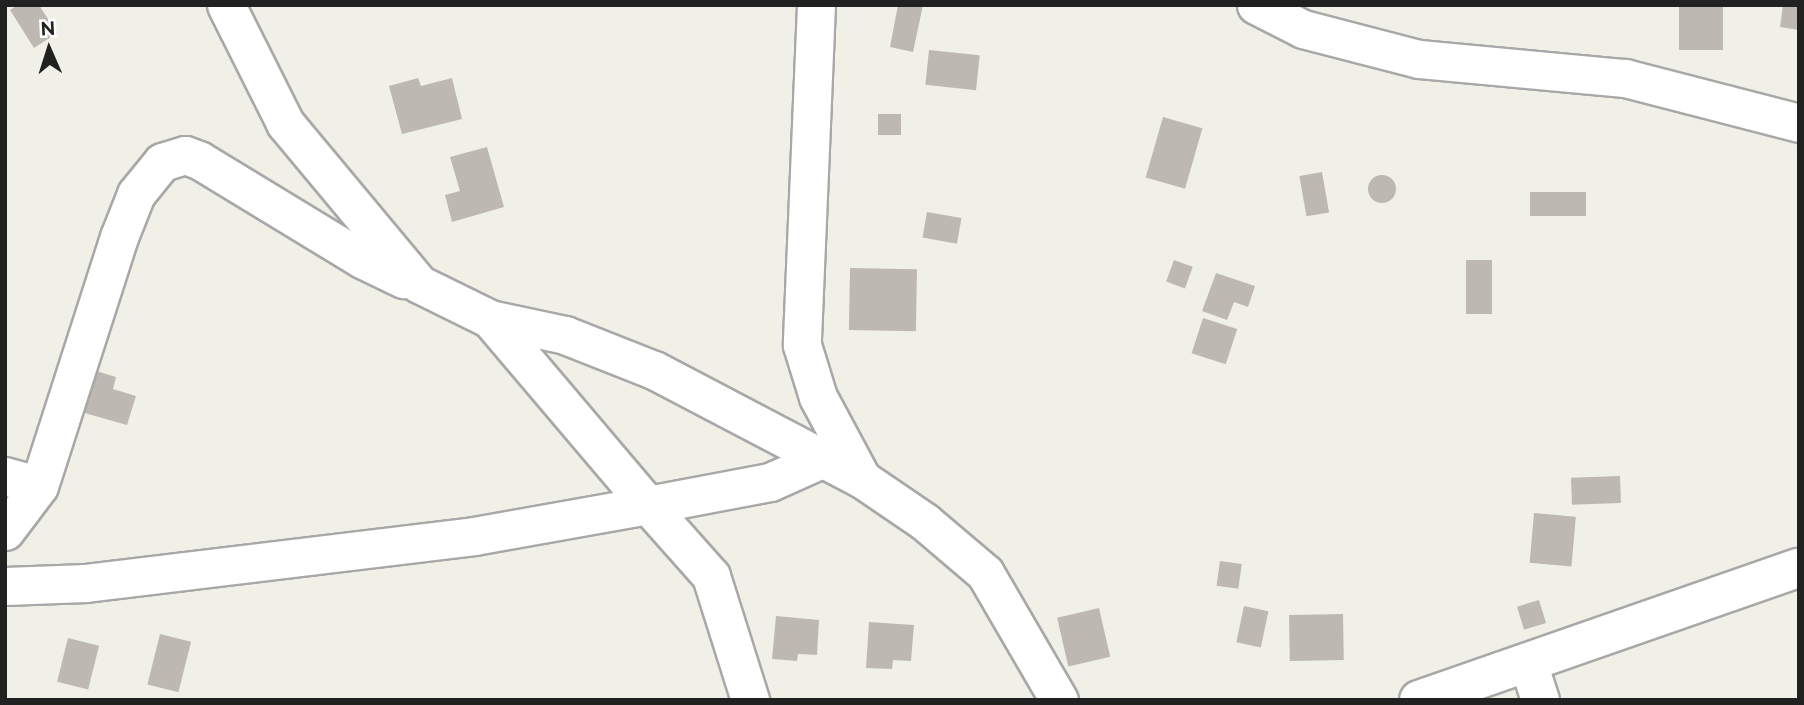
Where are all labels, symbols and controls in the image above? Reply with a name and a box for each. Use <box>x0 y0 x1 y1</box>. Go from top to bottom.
north arrow <box>14 14 84 84</box>
text: N <box>40 17 56 39</box>

